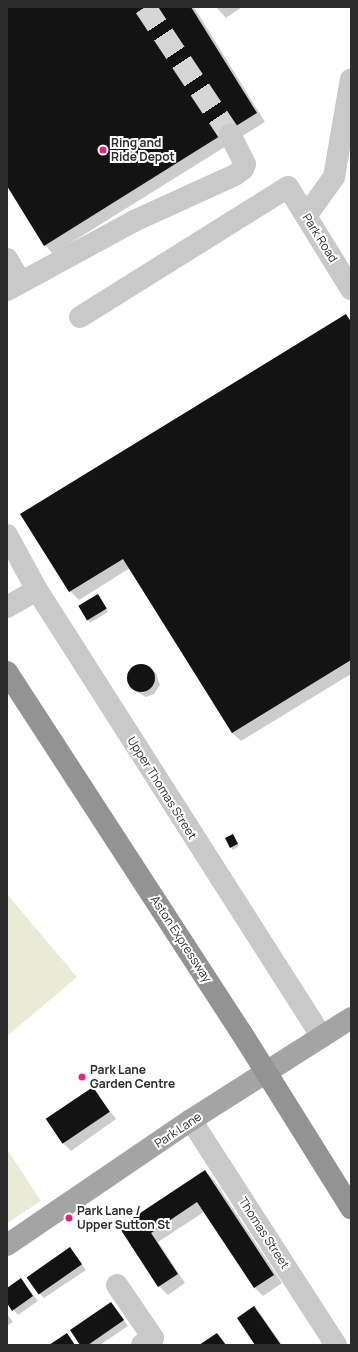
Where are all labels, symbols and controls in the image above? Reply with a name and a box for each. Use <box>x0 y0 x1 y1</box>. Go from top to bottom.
place label: Ring and Ride Depot <box>111 136 175 164</box>
marker: Ring and Ride Depot <box>98 145 108 155</box>
street label: Park Road <box>299 211 341 265</box>
street label: Upper Thomas Street <box>124 734 200 842</box>
street label: Aston Expressway <box>148 893 214 985</box>
place label: Park Lane Garden Centre <box>90 1063 175 1091</box>
marker: Park Lane Garden Centre <box>77 1072 87 1082</box>
street label: Park Lane <box>152 1109 204 1151</box>
street label: Thomas Street <box>236 1195 292 1271</box>
place label: Park Lane / Upper Sutton St <box>77 1204 170 1232</box>
marker: Park Lane / Upper Sutton St <box>64 1213 74 1223</box>

